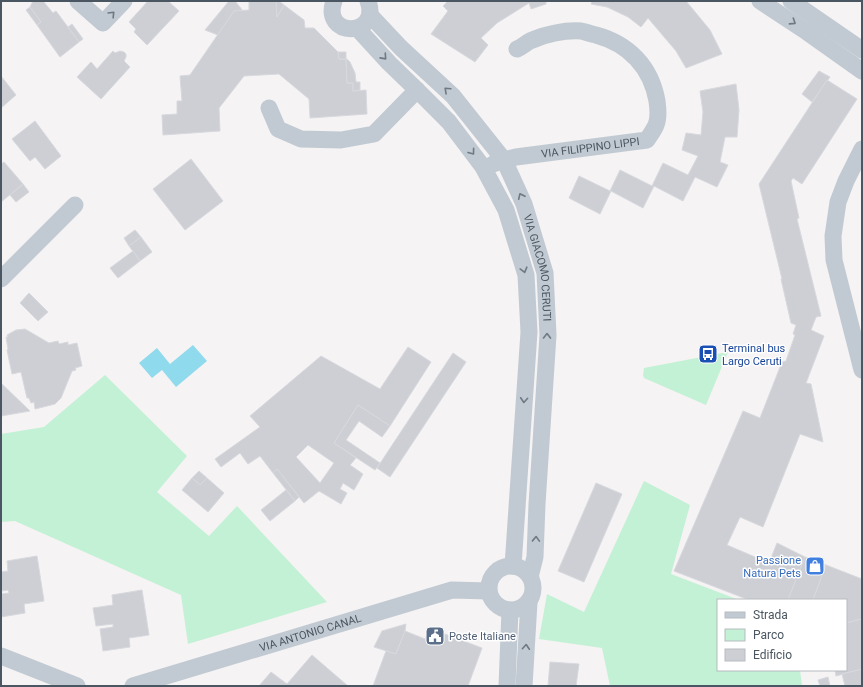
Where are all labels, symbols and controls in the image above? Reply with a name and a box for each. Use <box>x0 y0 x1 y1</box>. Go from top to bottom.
one-way arrow <box>107 11 115 19</box>
one-way arrow <box>788 18 795 25</box>
one-way arrow <box>379 52 386 60</box>
one-way arrow <box>444 88 451 95</box>
street label: VIA FILIPPINO LIPPI <box>540 135 640 160</box>
one-way arrow <box>467 148 474 155</box>
one-way arrow <box>518 192 526 200</box>
street label: VIA GIACOMO CERUTI <box>521 213 554 322</box>
one-way arrow <box>519 266 528 273</box>
one-way arrow <box>543 333 551 339</box>
place label: Terminal bus Largo Ceruti <box>722 342 786 368</box>
bus stop icon: Terminal bus Largo Ceruti <box>697 343 719 365</box>
one-way arrow <box>520 397 529 403</box>
one-way arrow <box>531 536 540 542</box>
place label: Passione Natura Pets <box>743 554 801 580</box>
shop icon: Passione Natura Pets <box>804 555 826 577</box>
legend <box>717 599 847 671</box>
text: Strada <box>753 608 788 622</box>
street label: VIA ANTONIO CANAL <box>258 611 363 654</box>
public building icon: Poste Italiane <box>424 625 446 647</box>
text: Parco <box>753 628 784 642</box>
place label: Poste Italiane <box>449 630 516 643</box>
one-way arrow <box>522 644 531 650</box>
text: Edificio <box>753 648 792 662</box>

